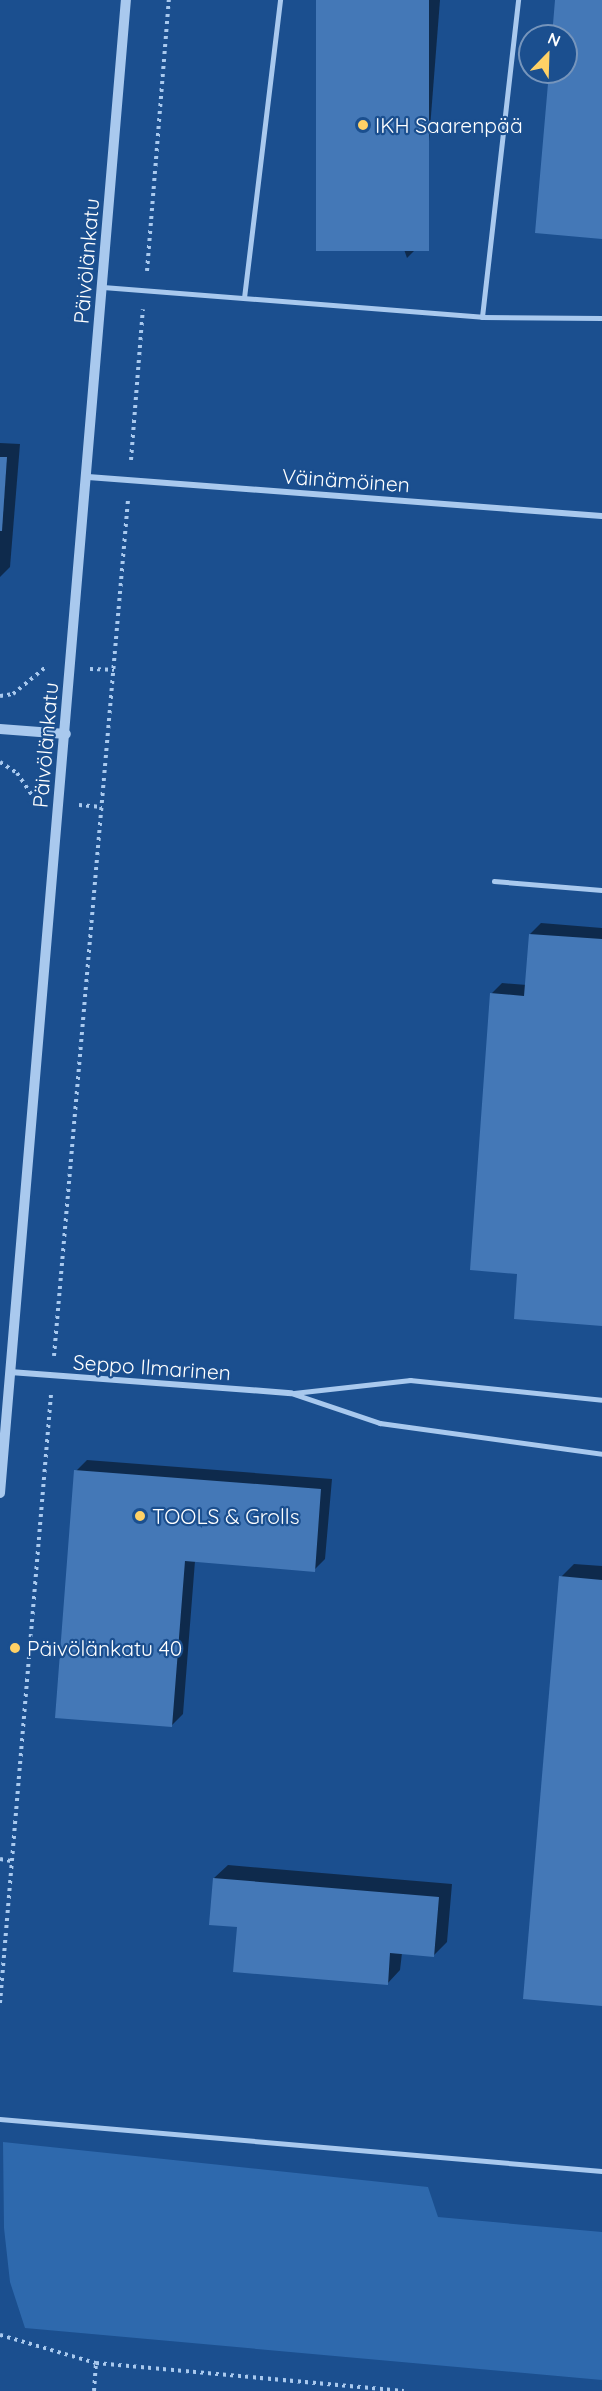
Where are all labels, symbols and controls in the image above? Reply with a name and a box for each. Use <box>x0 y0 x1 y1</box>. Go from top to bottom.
north arrow <box>518 24 578 84</box>
text: N <box>545 28 564 51</box>
place label: IKH Saarenpää <box>375 112 523 138</box>
marker: IKH Saarenpää <box>356 118 370 132</box>
street label: Päivölänkatu <box>68 197 104 325</box>
street label: Väinämöinen <box>281 463 411 497</box>
street label: Päivölänkatu <box>27 681 63 809</box>
street label: Seppo Ilmarinen <box>72 1349 232 1385</box>
place label: TOOLS & Grolls <box>152 1503 300 1529</box>
marker: TOOLS & Grolls <box>133 1509 147 1523</box>
place label: Päivölänkatu 40 <box>27 1635 182 1661</box>
marker: Päivölänkatu 40 <box>8 1641 22 1655</box>

